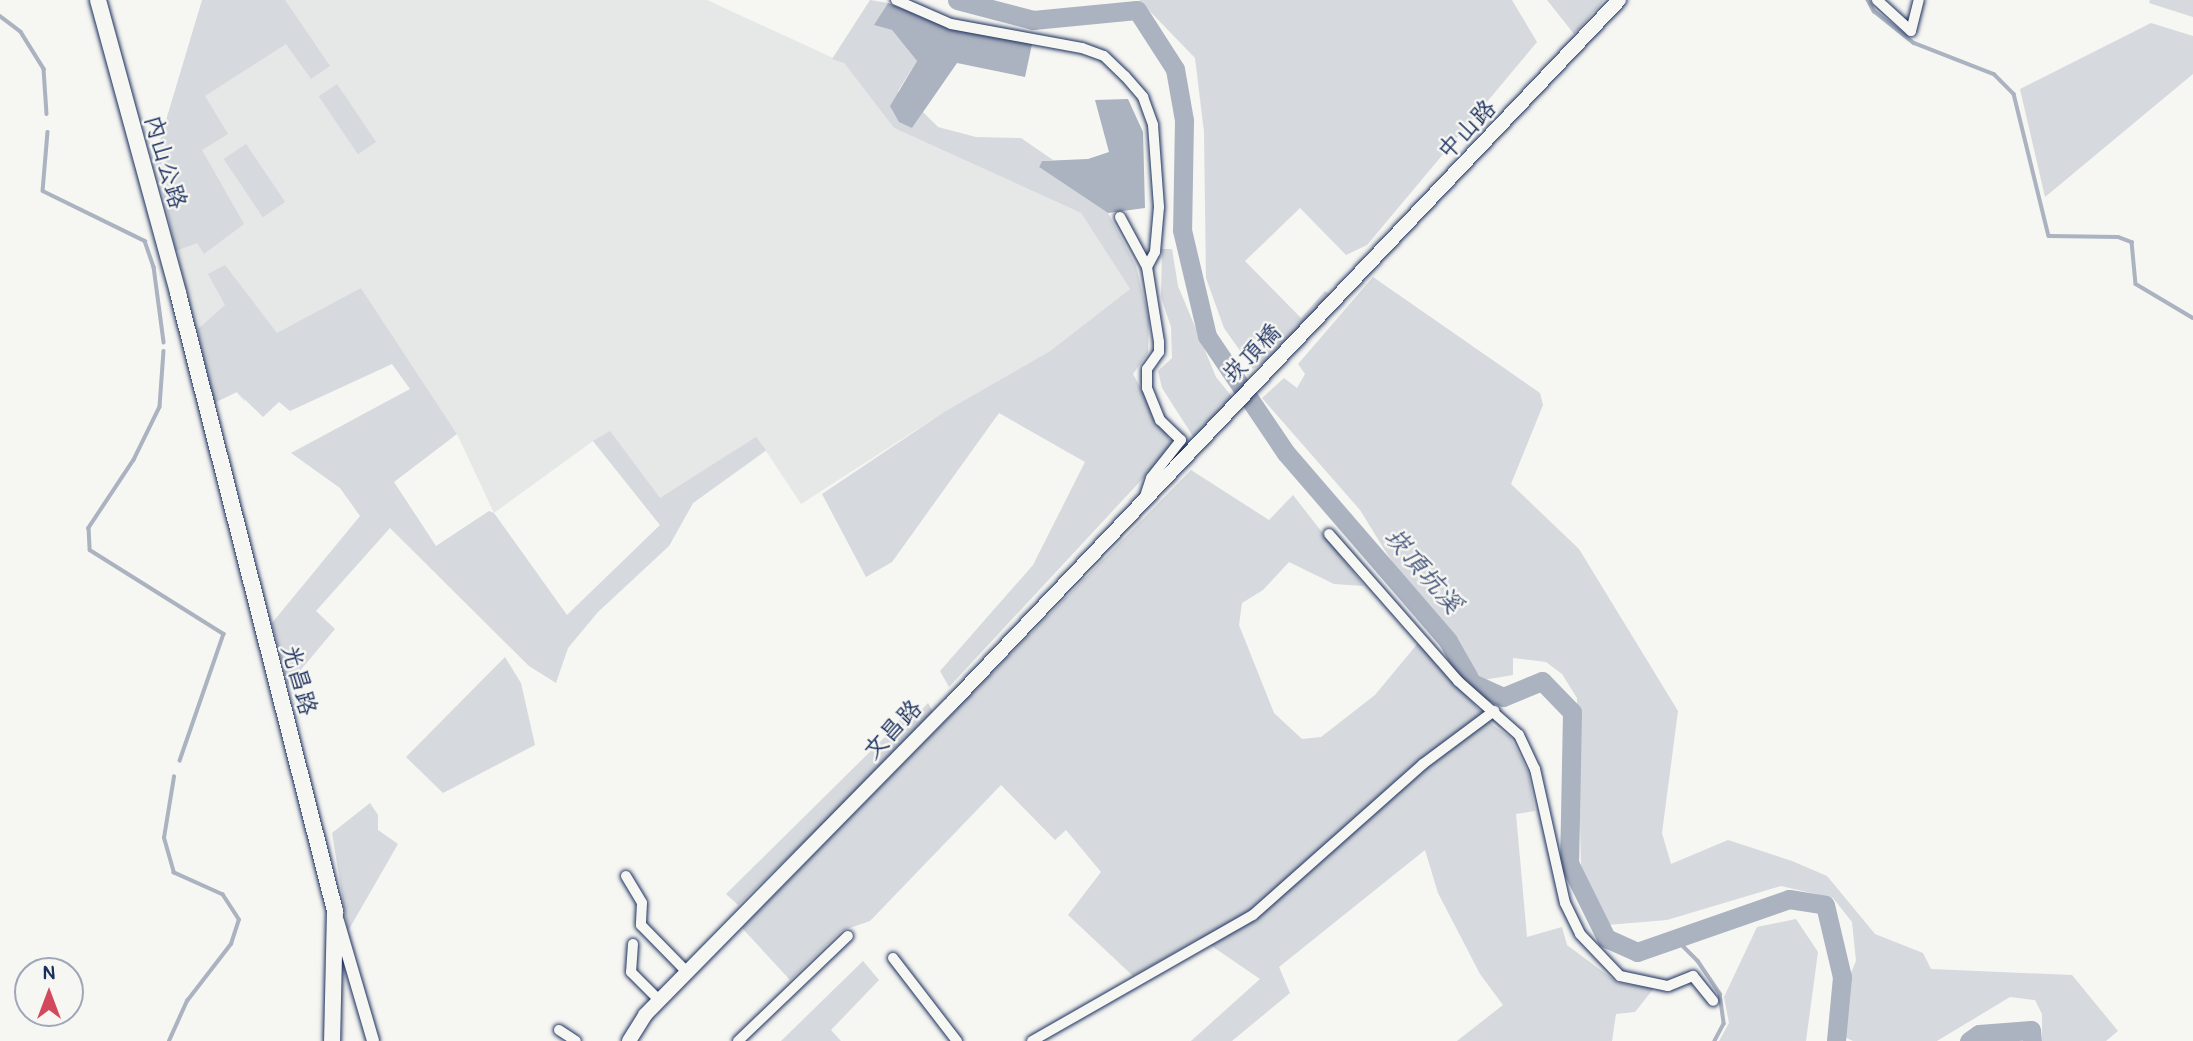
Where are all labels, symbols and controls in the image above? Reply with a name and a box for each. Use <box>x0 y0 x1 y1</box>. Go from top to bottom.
street label: 中山路 <box>1432 94 1502 166</box>
street label: 內山公路 <box>138 112 192 212</box>
street label: 崁頂橋 <box>1217 318 1287 390</box>
water label: 崁頂坑溪 <box>1376 522 1468 620</box>
street label: 光昌路 <box>276 641 322 719</box>
street label: 文昌路 <box>858 694 928 766</box>
north arrow <box>14 957 84 1027</box>
text: N <box>43 961 55 985</box>

